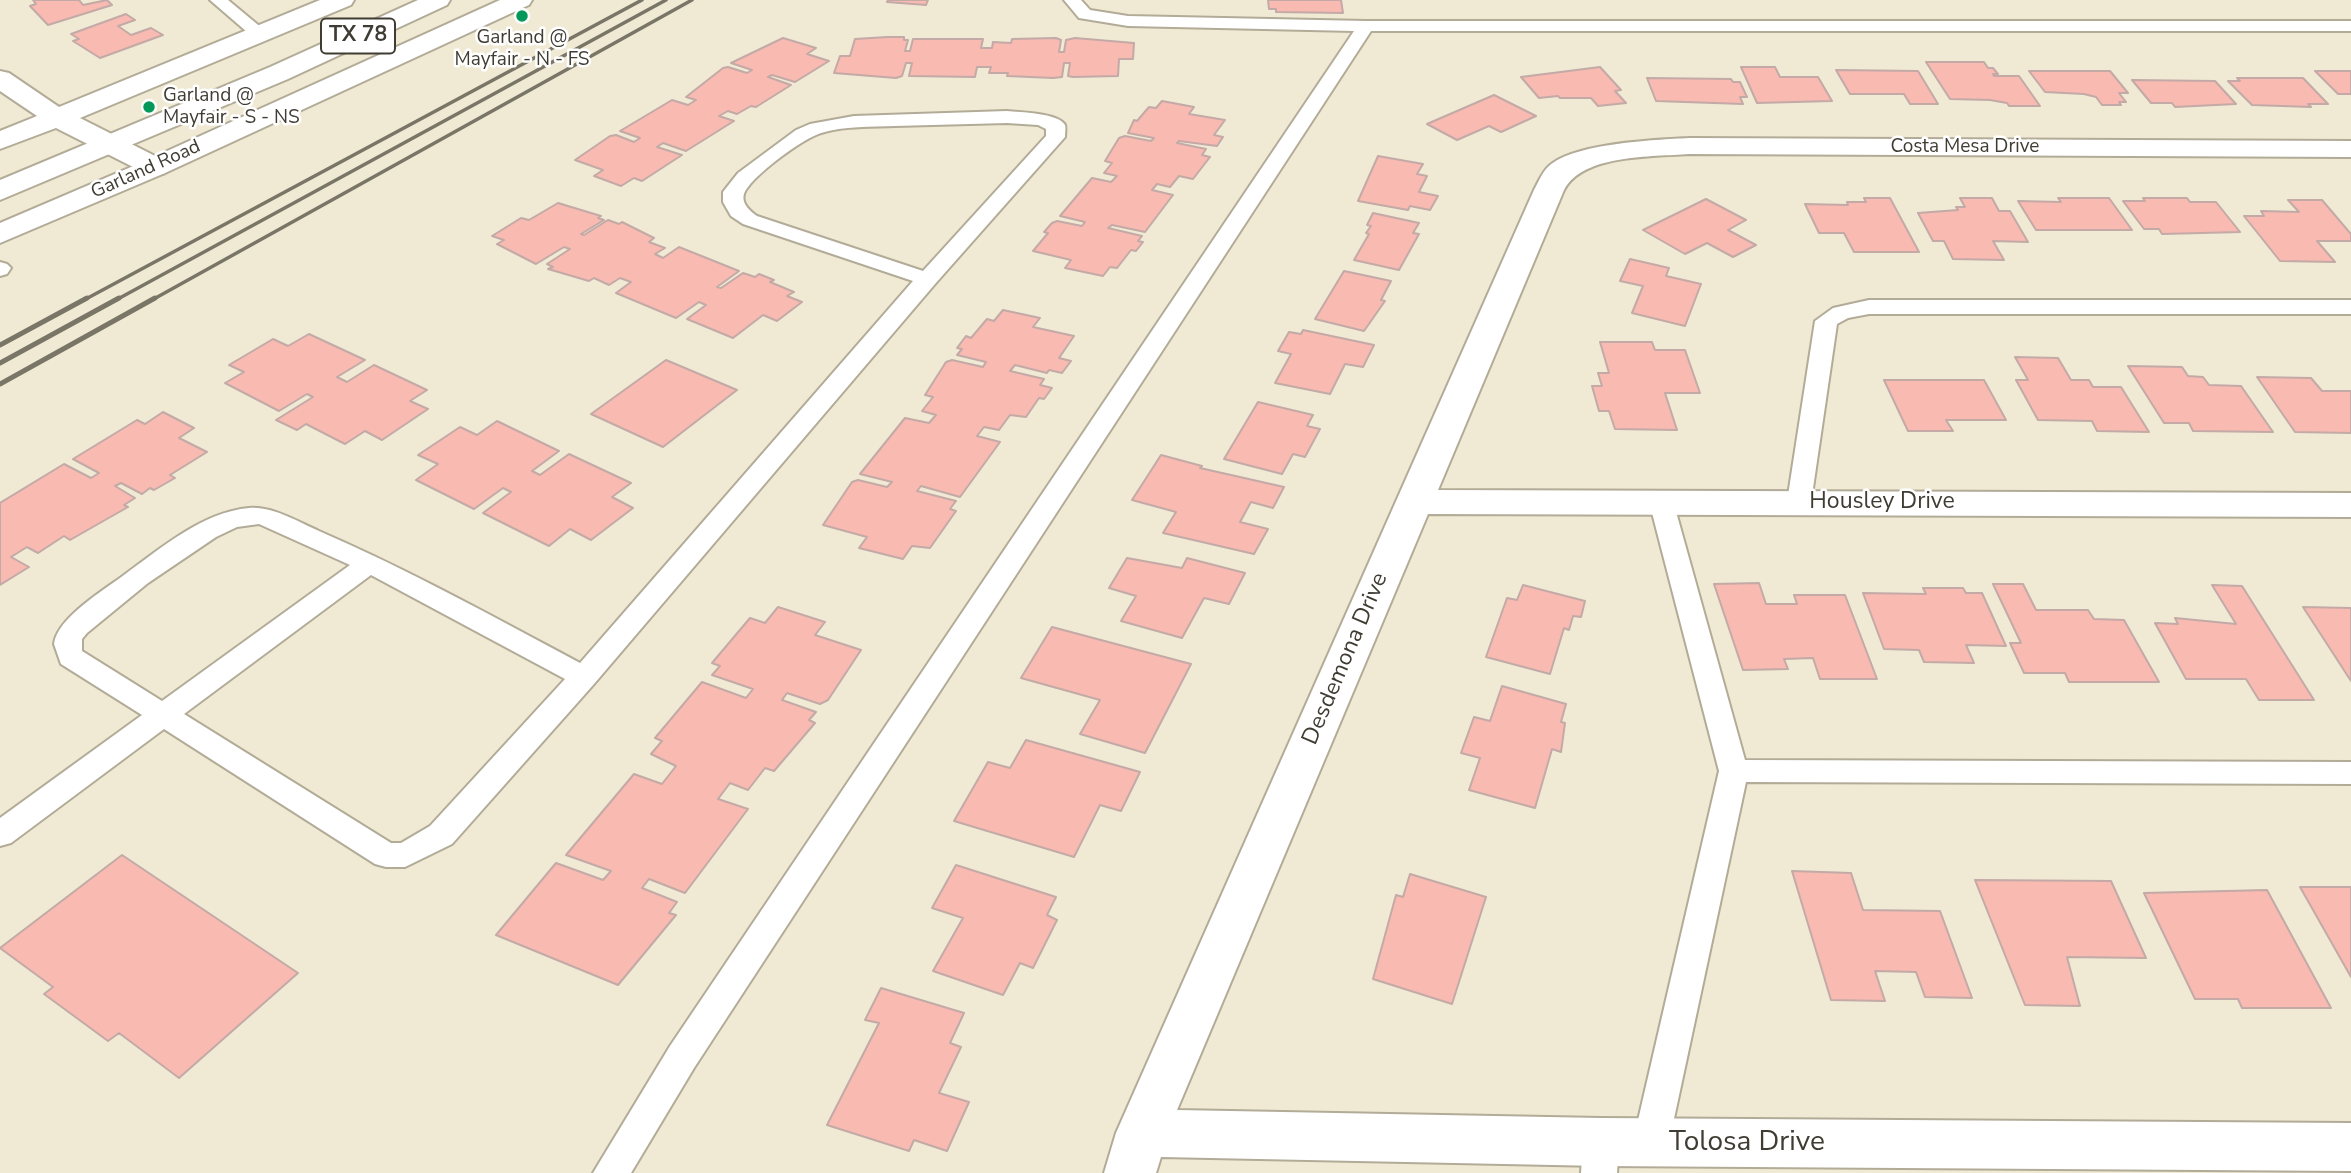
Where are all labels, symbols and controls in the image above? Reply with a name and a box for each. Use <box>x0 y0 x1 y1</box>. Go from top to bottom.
marker: Garland @ Mayfair - N - FS <box>514 8 530 24</box>
road number: TX 78 <box>321 19 395 54</box>
place label: Garland @ Mayfair - N - FS <box>455 27 589 71</box>
place label: Garland @ Mayfair - S - NS <box>163 85 300 129</box>
marker: Garland @ Mayfair - S - NS <box>141 99 157 115</box>
street label: Garland Road <box>88 136 204 204</box>
street label: Costa Mesa Drive <box>1891 136 2039 158</box>
street label: Housley Drive <box>1809 488 1955 516</box>
street label: Desdemona Drive <box>1297 569 1395 749</box>
street label: Tolosa Drive <box>1669 1126 1825 1160</box>

